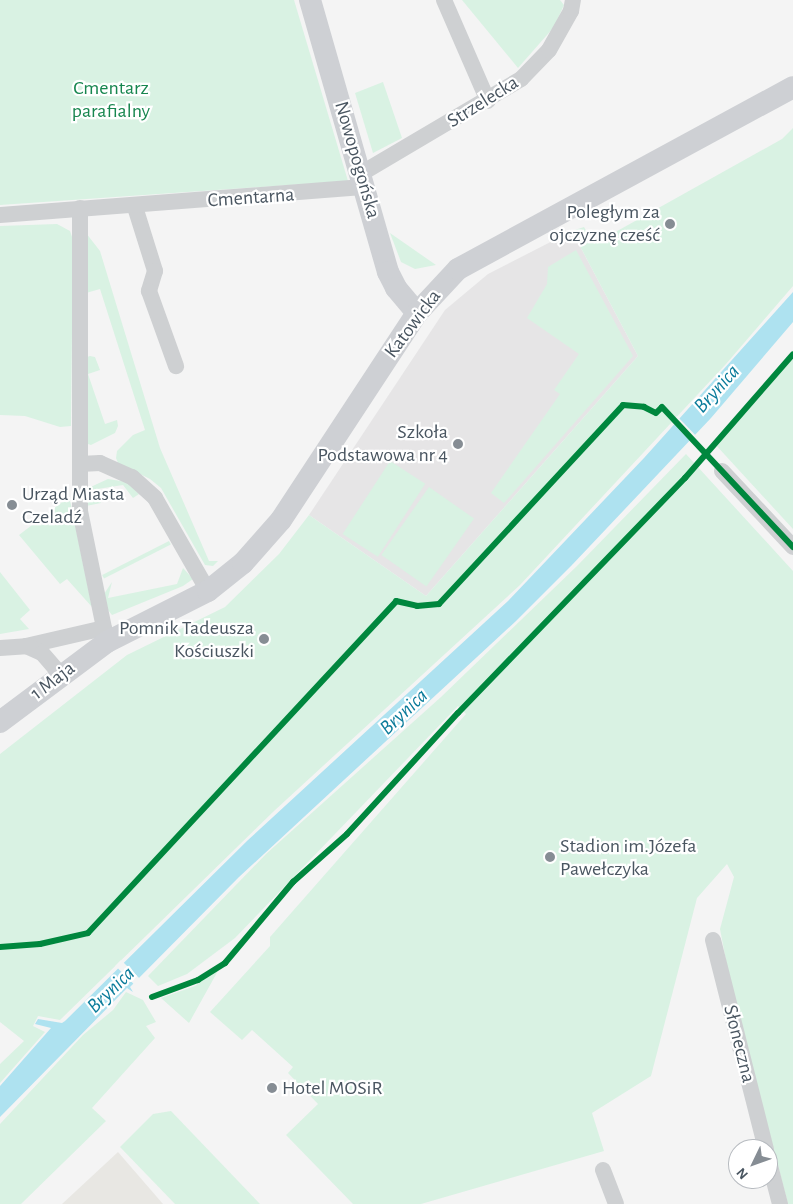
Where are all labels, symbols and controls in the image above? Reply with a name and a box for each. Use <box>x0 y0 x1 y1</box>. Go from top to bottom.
street label: Strzelecka <box>443 71 523 133</box>
park label: Cmentarz parafialny <box>72 76 150 123</box>
street label: Nowopogońska <box>329 99 385 221</box>
street label: Cmentarna <box>207 183 295 213</box>
place label: Poległym za ojczyznę cześć <box>549 200 660 247</box>
marker: Poległym za ojczyznę cześć <box>664 218 676 230</box>
street label: Katowicka <box>379 285 447 363</box>
water label: Brynica <box>689 359 745 419</box>
place label: Szkoła Podstawowa nr 4 <box>318 420 448 467</box>
marker: Szkoła Podstawowa nr 4 <box>452 438 464 450</box>
place label: Urząd Miasta Czeladź <box>22 482 125 529</box>
marker: Urząd Miasta Czeladź <box>6 499 18 511</box>
place label: Pomnik Tadeusza Kościuszki <box>119 616 254 663</box>
marker: Pomnik Tadeusza Kościuszki <box>258 633 270 645</box>
street label: 1 Maja <box>26 657 80 705</box>
water label: Brynica <box>375 683 433 741</box>
place label: Stadion im.Józefa Pawełczyka <box>560 834 697 881</box>
marker: Stadion im.Józefa Pawełczyka <box>544 851 556 863</box>
water label: Brynica <box>82 961 140 1019</box>
street label: Słoneczna <box>718 1003 760 1085</box>
place label: Hotel MOSiR <box>282 1076 383 1100</box>
marker: Hotel MOSiR <box>266 1082 278 1094</box>
north arrow <box>728 1139 778 1189</box>
text: N <box>734 1165 751 1182</box>

